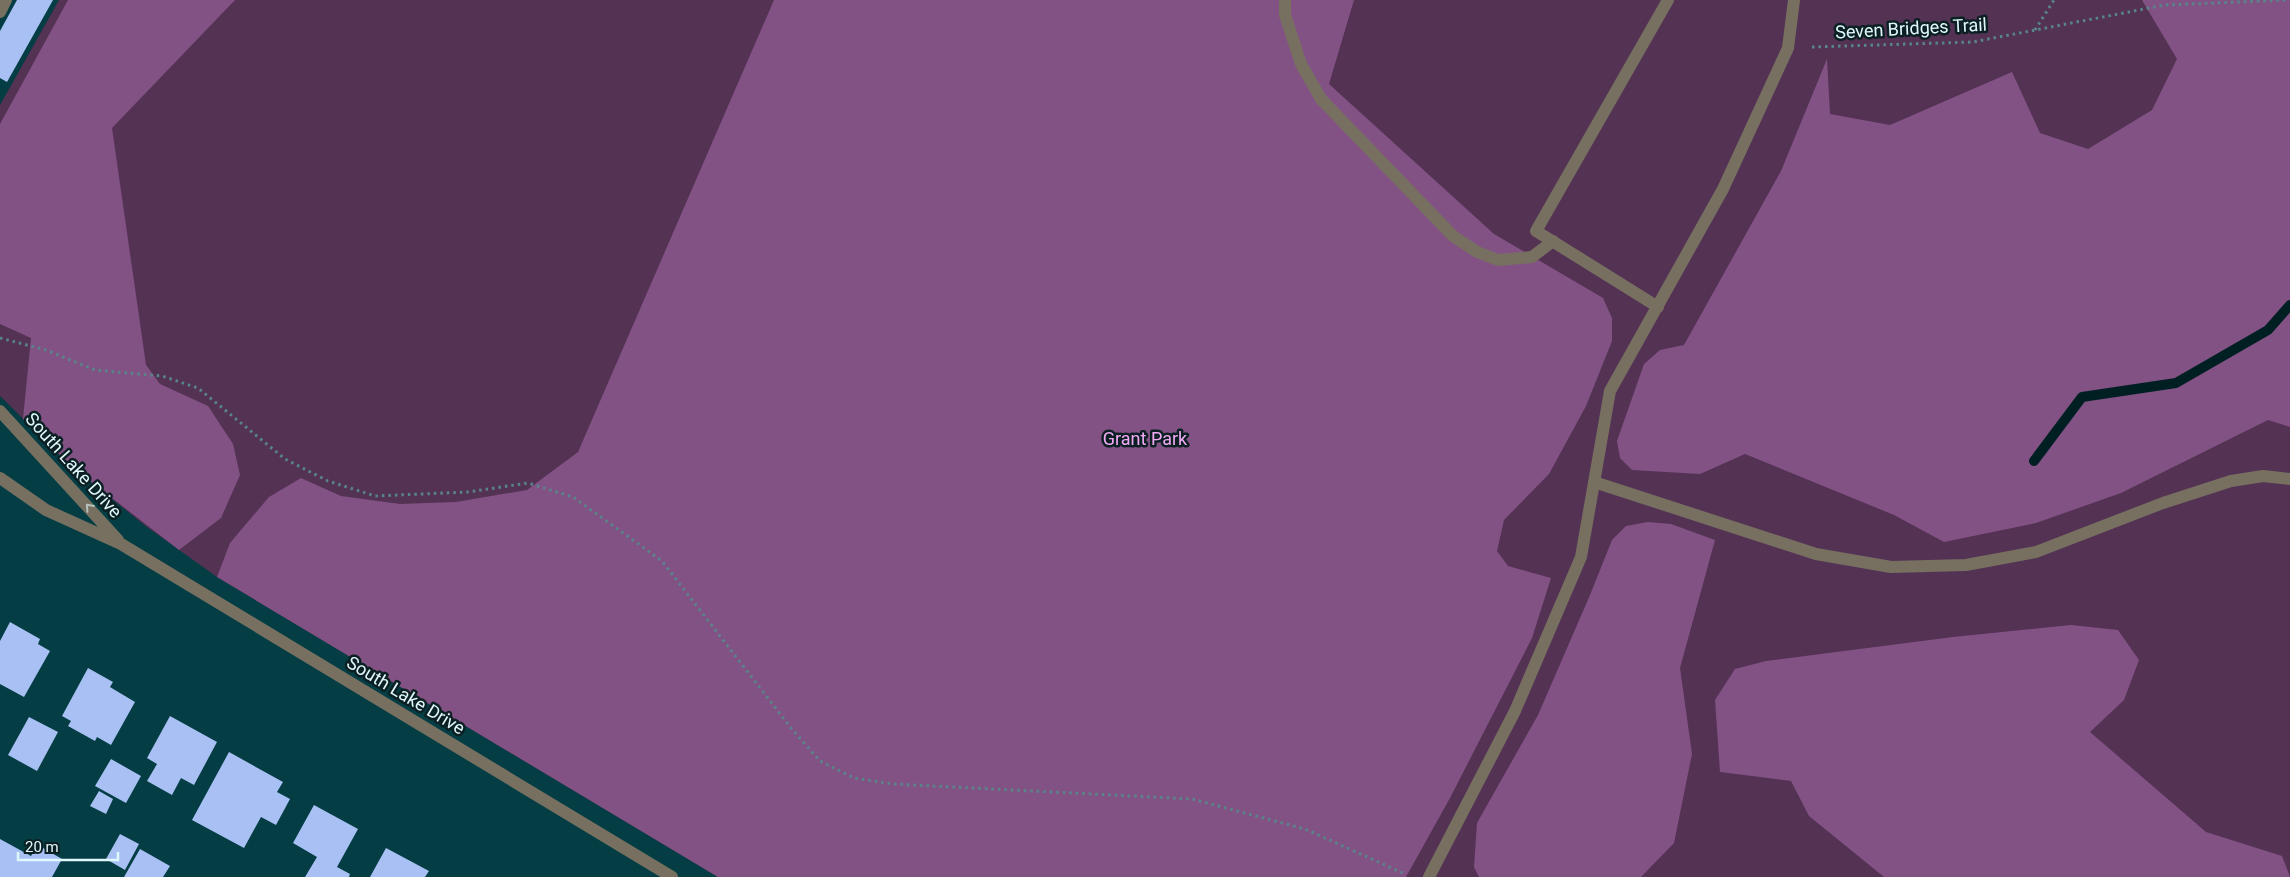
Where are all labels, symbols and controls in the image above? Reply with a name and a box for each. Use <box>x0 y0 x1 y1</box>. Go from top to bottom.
street label: Seven Bridges Trail <box>1835 14 1987 42</box>
street label: South Lake Drive <box>21 408 127 522</box>
park label: Grant Park <box>1103 428 1188 449</box>
one-way arrow <box>86 504 95 513</box>
street label: South Lake Drive <box>343 651 469 739</box>
scale bar <box>18 830 118 862</box>
text: 20 m <box>25 838 59 856</box>

